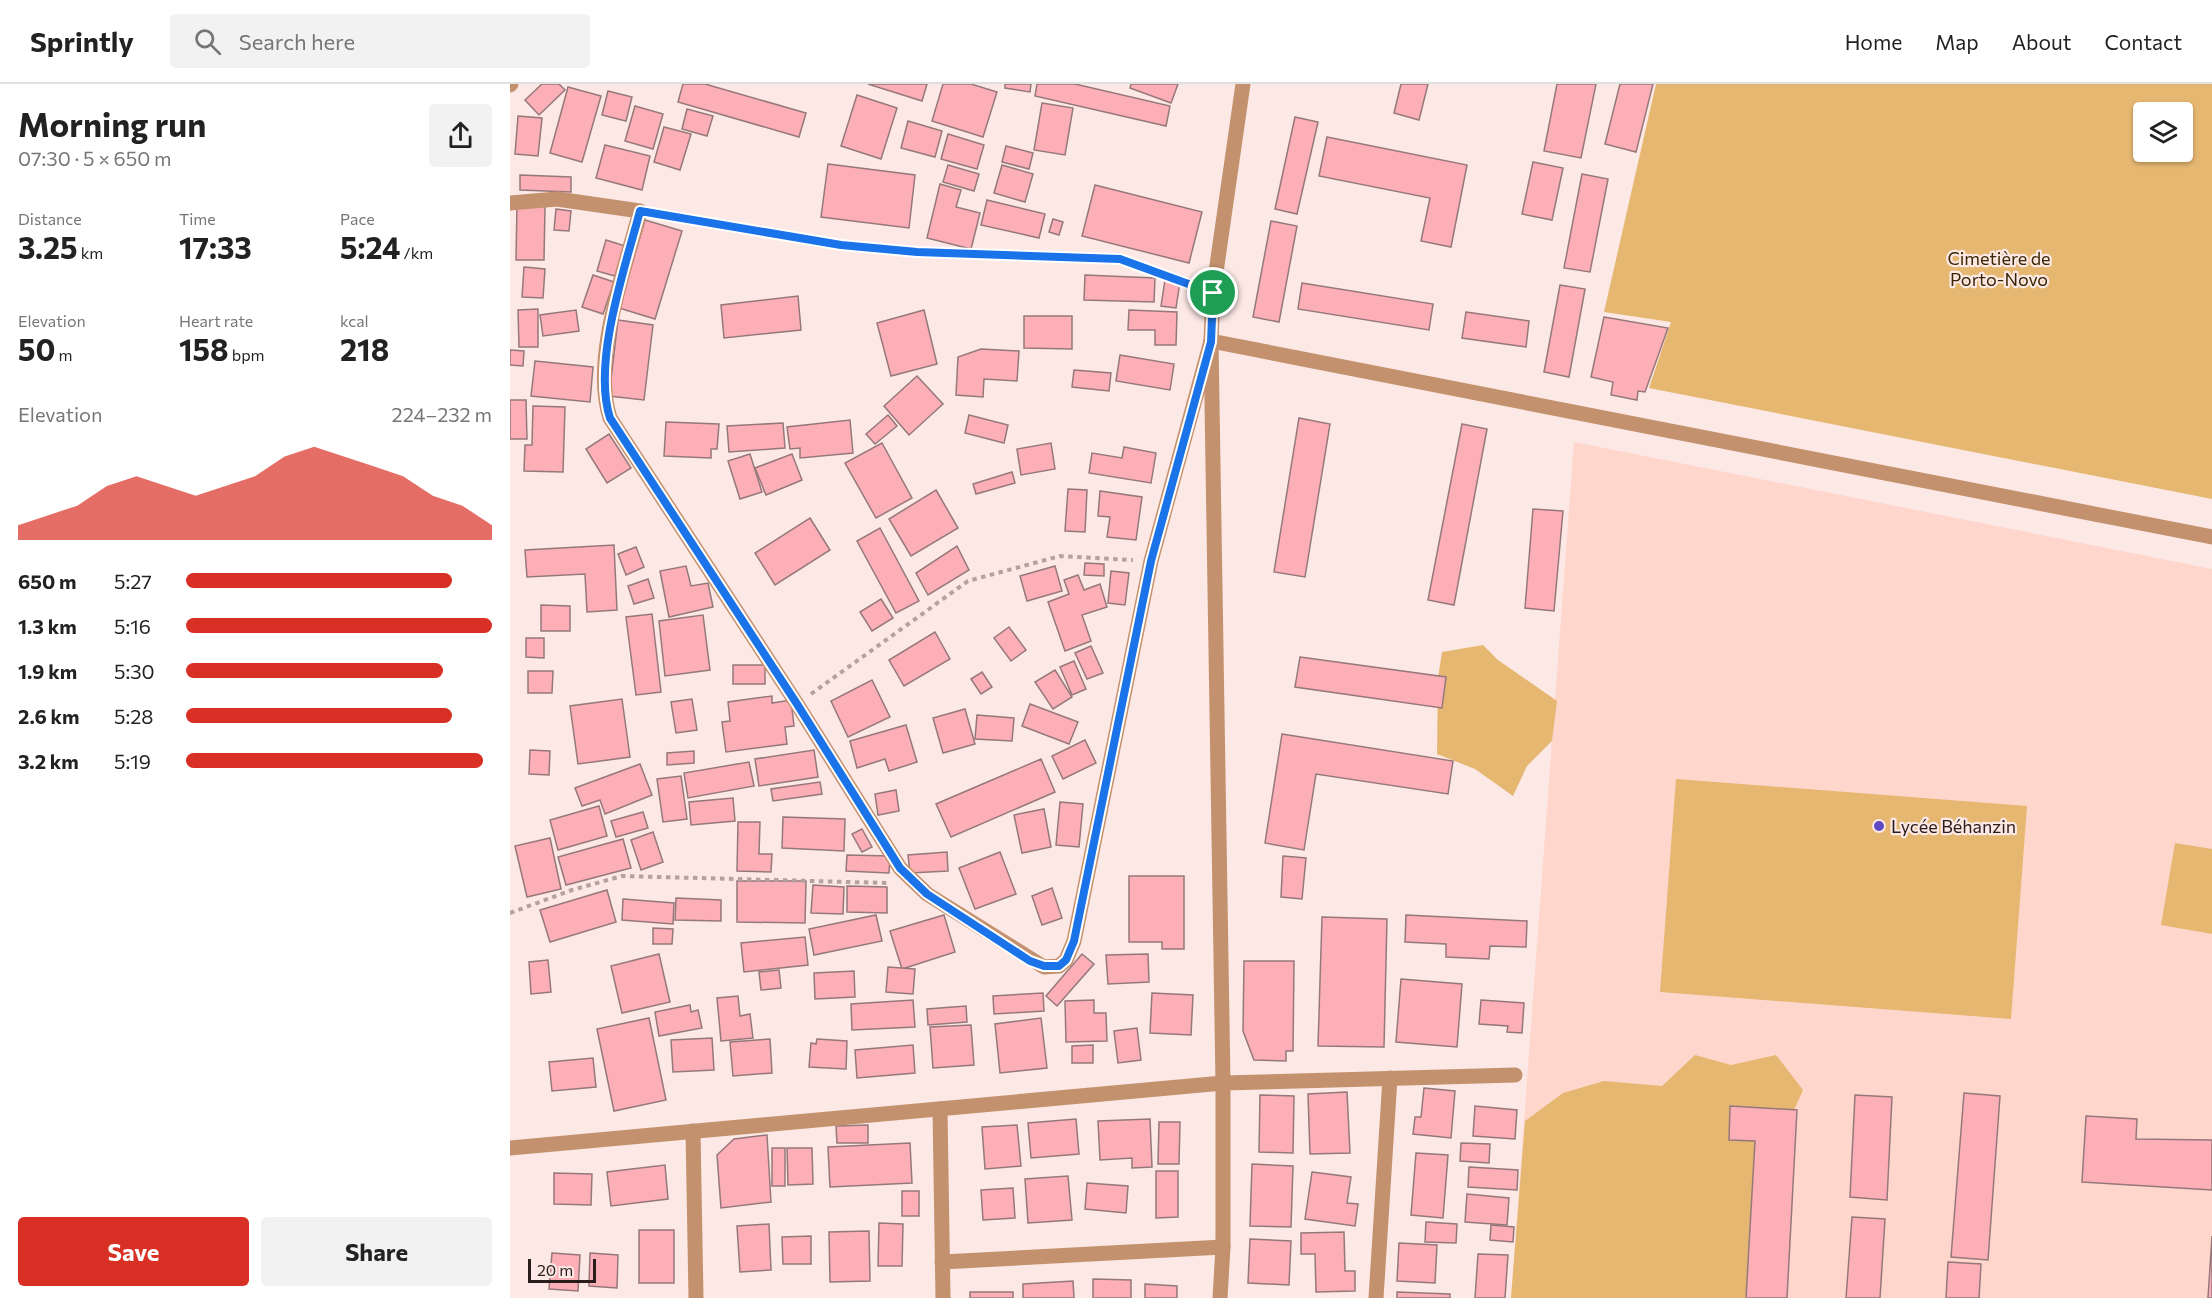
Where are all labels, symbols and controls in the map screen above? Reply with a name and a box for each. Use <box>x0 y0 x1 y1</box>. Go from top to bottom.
search box <box>170 14 590 68</box>
text: Sprintly <box>30 24 134 58</box>
icon: search <box>191 25 224 58</box>
text: Search here <box>239 28 355 55</box>
text: Home <box>1845 29 1902 54</box>
text: Map <box>1935 29 1979 54</box>
text: About <box>2012 29 2071 54</box>
text: Contact <box>2104 29 2182 54</box>
map controls <box>2133 102 2193 162</box>
button: layers <box>2133 102 2193 162</box>
text: Morning run <box>18 103 206 144</box>
button: share <box>429 104 492 167</box>
text: 07:30 · 5 × 650 m <box>18 146 172 170</box>
text: Distance <box>18 209 82 228</box>
text: Time <box>179 209 216 228</box>
text: Pace <box>340 209 375 228</box>
text: 3.25 <box>18 228 78 265</box>
text: 17:33 <box>179 228 252 265</box>
text: 5:24 <box>340 228 401 265</box>
text: km <box>78 243 103 262</box>
text: /km <box>401 243 433 262</box>
park label: Cimetière de Porto-Novo <box>1947 247 2051 290</box>
pin <box>1187 267 1238 318</box>
icon: arrive <box>1196 276 1229 309</box>
text: Elevation <box>18 311 86 330</box>
text: Heart rate <box>179 311 253 330</box>
text: kcal <box>340 311 369 330</box>
text: 50 <box>18 330 55 367</box>
text: 158 <box>179 330 229 367</box>
text: 218 <box>340 330 389 367</box>
text: m <box>55 345 72 364</box>
text: bpm <box>229 345 265 364</box>
text: Elevation <box>18 402 103 426</box>
text: 224–232 m <box>392 402 492 426</box>
text: 650 m <box>18 569 77 593</box>
text: 5:27 <box>114 569 152 593</box>
text: 1.3 km <box>18 614 77 638</box>
text: 5:16 <box>114 614 151 638</box>
text: 1.9 km <box>18 659 77 683</box>
text: 5:30 <box>114 659 155 683</box>
text: 2.6 km <box>18 704 79 728</box>
text: 5:28 <box>114 704 153 728</box>
text: 3.2 km <box>18 749 79 773</box>
text: 5:19 <box>114 749 151 773</box>
place label: Lycée Béhanzin <box>1891 815 2016 837</box>
marker: Lycée Béhanzin <box>1872 819 1886 833</box>
button: Save <box>18 1217 249 1286</box>
button: Share <box>261 1217 492 1286</box>
scale bar <box>528 1256 596 1284</box>
text: 20 m <box>537 1260 573 1279</box>

